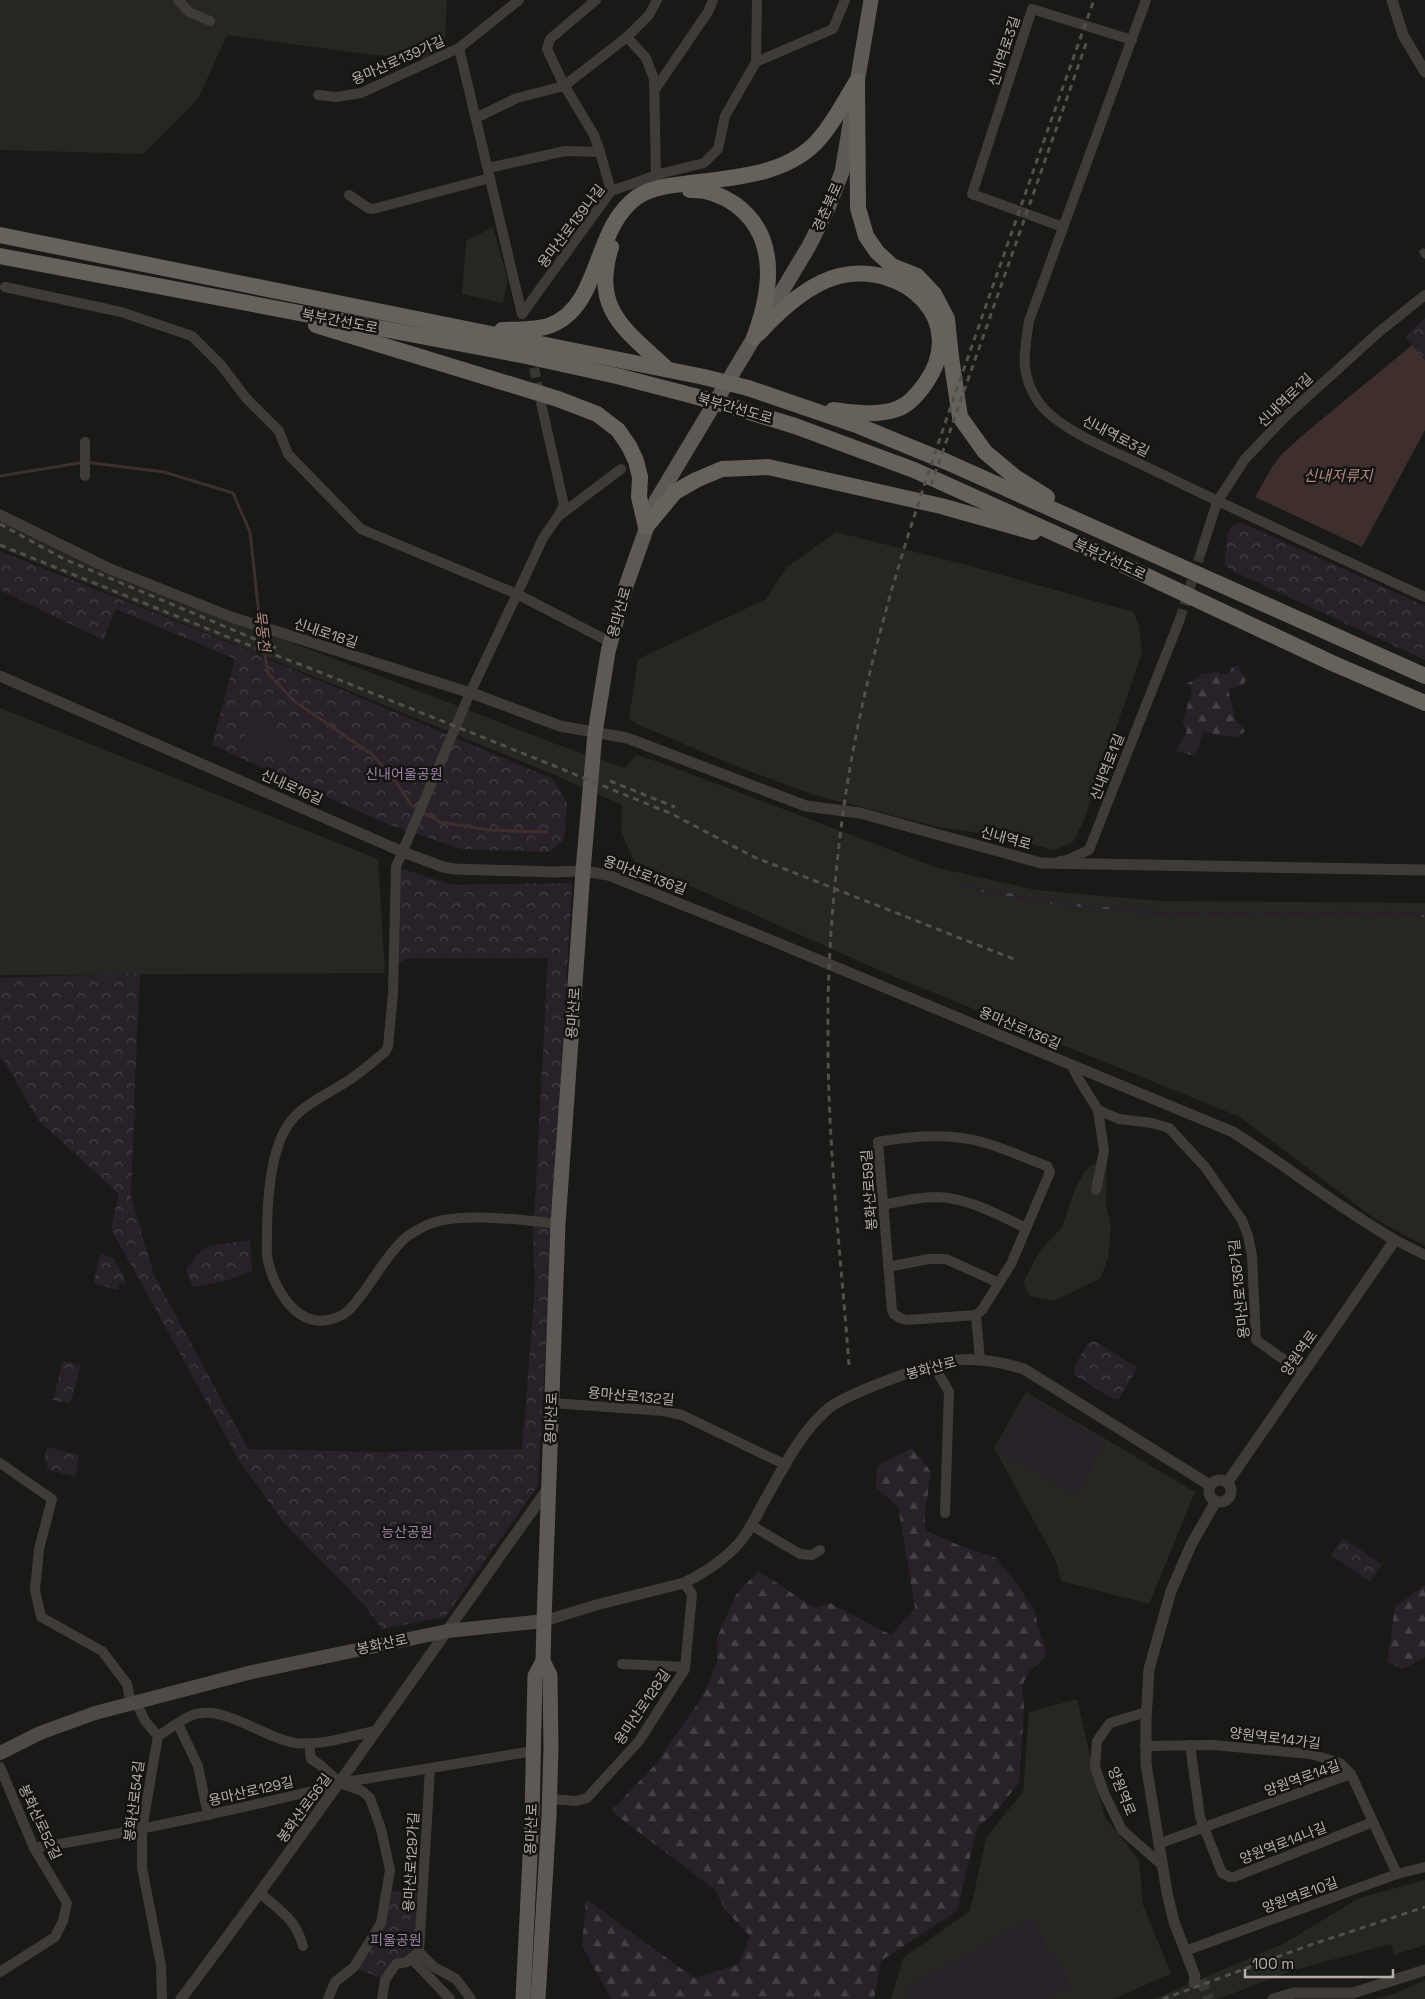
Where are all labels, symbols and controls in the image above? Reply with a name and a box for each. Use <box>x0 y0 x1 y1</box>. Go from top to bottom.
street label: 신내역로3길 <box>984 14 1024 88</box>
street label: 용마산로139가길 <box>349 31 447 89</box>
street label: 경춘북로 <box>808 180 846 234</box>
street label: 용마산로139나길 <box>534 181 608 271</box>
street label: 북부간선도로 <box>300 305 380 337</box>
street label: 신내역로1길 <box>1253 369 1317 431</box>
street label: 북부간선도로 <box>695 389 775 427</box>
street label: 신내역로3길 <box>1079 411 1153 461</box>
water label: 신내저류지 <box>1303 466 1374 485</box>
street label: 북부간선도로 <box>1071 535 1149 584</box>
street label: 용마산로 <box>603 585 635 639</box>
water label: 묵동천 <box>251 609 275 655</box>
street label: 신내로18길 <box>292 614 360 652</box>
street label: 신내역로1길 <box>1086 731 1128 803</box>
street label: 신내로16길 <box>258 765 326 809</box>
park label: 신내어울공원 <box>365 765 443 783</box>
street label: 신내역로 <box>979 823 1033 853</box>
street label: 용마산로136길 <box>601 852 689 898</box>
street label: 용마산로 <box>562 987 584 1039</box>
street label: 용마산로136길 <box>976 1003 1064 1053</box>
street label: 봉화산로59길 <box>857 1149 881 1231</box>
street label: 용마산로136가길 <box>1225 1238 1253 1340</box>
street label: 양원역로 <box>1277 1327 1321 1379</box>
street label: 봉화산로 <box>904 1353 958 1383</box>
street label: 용마산로132길 <box>587 1383 675 1409</box>
street label: 용마산로 <box>541 1392 561 1444</box>
park label: 능산공원 <box>381 1523 433 1541</box>
street label: 봉화산로 <box>355 1630 409 1658</box>
street label: 용마산로128길 <box>610 1666 674 1748</box>
street label: 양원역로14가길 <box>1228 1723 1322 1753</box>
street label: 양원역로14길 <box>1262 1756 1342 1800</box>
street label: 봉화산로54길 <box>120 1759 148 1843</box>
street label: 양원역로 <box>1104 1764 1140 1818</box>
street label: 봉화산로56길 <box>273 1770 335 1846</box>
street label: 용마산로129길 <box>206 1772 296 1810</box>
street label: 봉화산로52길 <box>15 1781 65 1863</box>
street label: 용마산로 <box>521 1803 541 1855</box>
street label: 용마산로129가길 <box>399 1812 423 1912</box>
street label: 양원역로14나길 <box>1237 1818 1329 1868</box>
street label: 양원역로10길 <box>1260 1873 1340 1917</box>
park label: 피울공원 <box>370 1931 422 1949</box>
scale bar <box>1245 1946 1392 1978</box>
text: 100 m <box>1252 1954 1294 1973</box>

